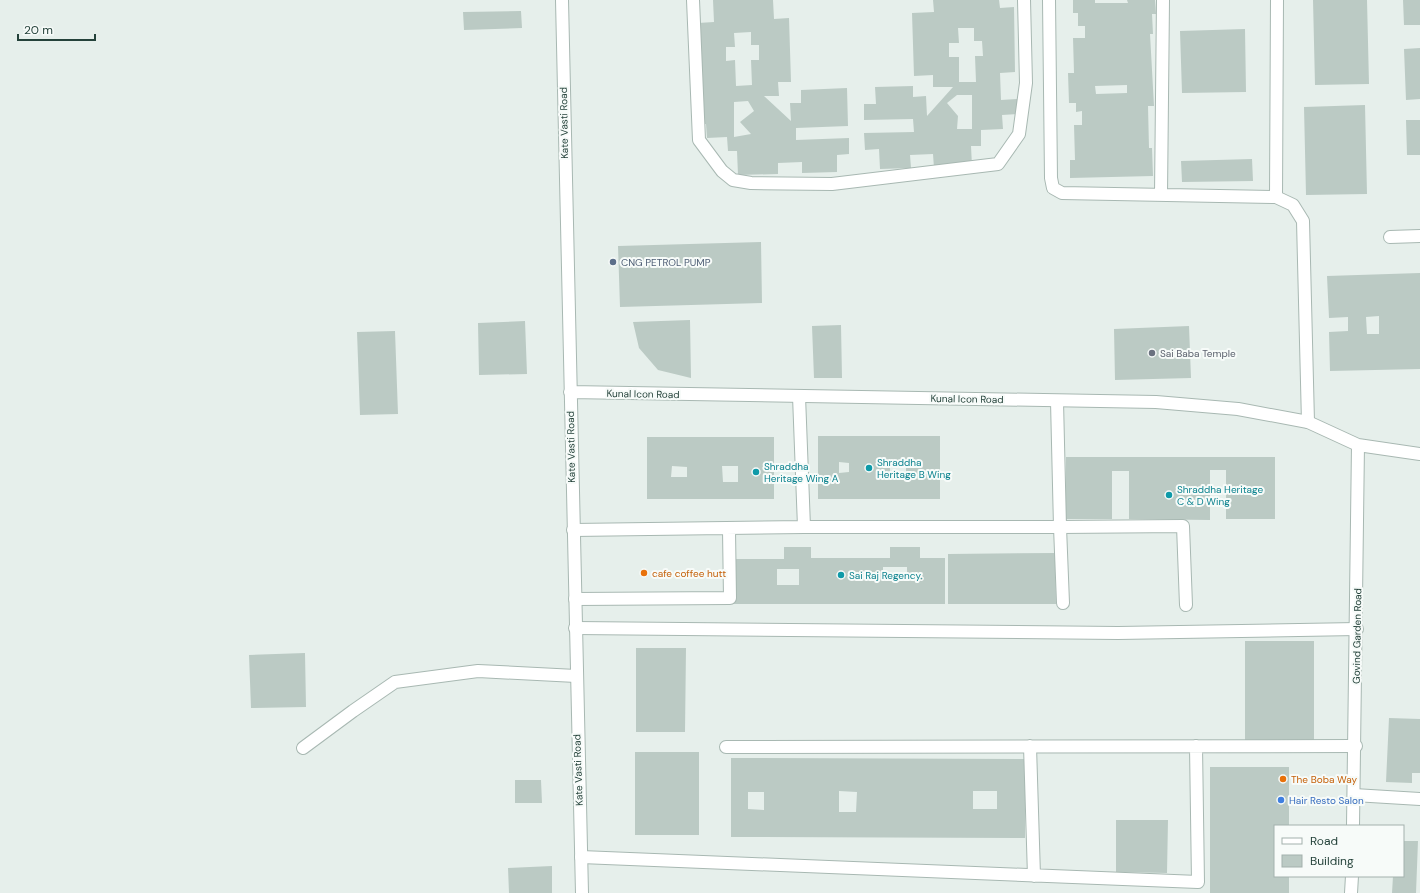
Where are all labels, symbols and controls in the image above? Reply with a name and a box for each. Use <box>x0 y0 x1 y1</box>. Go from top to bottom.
scale bar <box>18 16 95 42</box>
text: 20 m <box>24 22 53 38</box>
street label: Kate Vasti Road <box>557 87 571 159</box>
place label: CNG PETROL PUMP <box>621 256 711 269</box>
marker: CNG PETROL PUMP <box>608 257 618 267</box>
place label: Sai Baba Temple <box>1160 347 1236 360</box>
marker: Sai Baba Temple <box>1147 348 1157 358</box>
street label: Kunal Icon Road <box>606 387 680 401</box>
street label: Kunal Icon Road <box>930 392 1004 406</box>
street label: Kate Vasti Road <box>564 411 578 483</box>
place label: Shraddha Heritage B Wing <box>877 456 951 481</box>
place label: Shraddha Heritage Wing A <box>764 460 839 485</box>
marker: Shraddha Heritage B Wing <box>864 463 874 473</box>
marker: Shraddha Heritage Wing A <box>751 467 761 477</box>
place label: Shraddha Heritage C & D Wing <box>1177 483 1263 508</box>
marker: Shraddha Heritage C & D Wing <box>1164 490 1174 500</box>
place label: cafe coffee hutt <box>652 567 726 580</box>
marker: cafe coffee hutt <box>639 568 649 578</box>
place label: Sai Raj Regency. <box>849 569 922 582</box>
marker: Sai Raj Regency. <box>836 570 846 580</box>
street label: Govind Garden Road <box>1350 588 1364 684</box>
street label: Kate Vasti Road <box>570 734 586 806</box>
place label: The Boba Way <box>1291 773 1358 786</box>
marker: The Boba Way <box>1278 774 1288 784</box>
place label: Hair Resto Salon <box>1289 794 1364 807</box>
marker: Hair Resto Salon <box>1276 795 1286 805</box>
legend <box>1274 825 1404 877</box>
text: Road <box>1310 833 1338 849</box>
text: Building <box>1310 853 1354 869</box>

